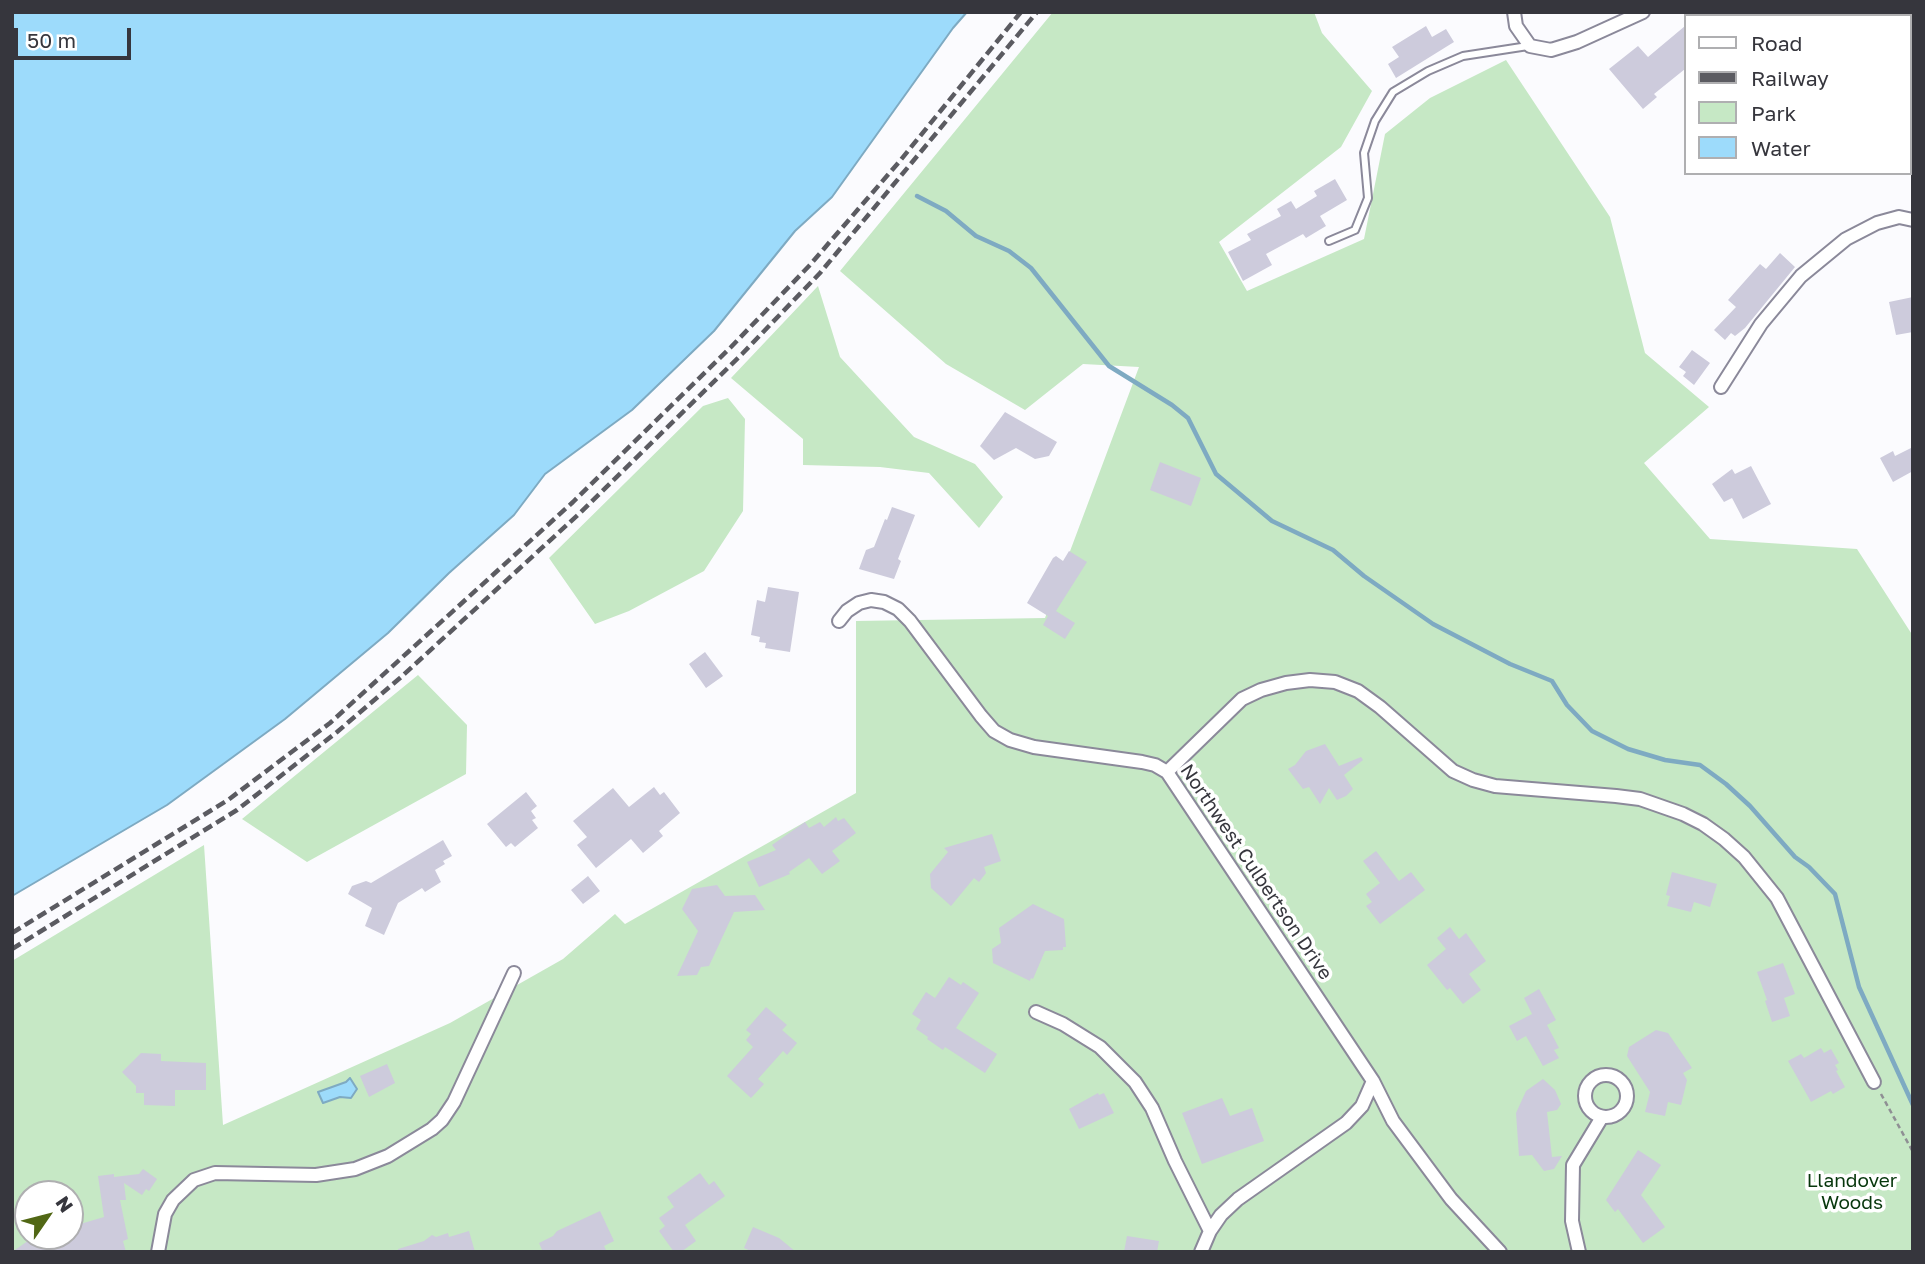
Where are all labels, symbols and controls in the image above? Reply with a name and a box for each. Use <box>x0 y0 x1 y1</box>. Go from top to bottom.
scale bar <box>18 14 135 58</box>
legend <box>1684 14 1911 175</box>
text: 50 m <box>27 27 76 53</box>
text: Road <box>1751 30 1802 56</box>
text: Railway <box>1751 65 1829 91</box>
text: Park <box>1751 100 1796 126</box>
text: Water <box>1751 135 1811 161</box>
street label: Northwest Culbertson Drive <box>1175 760 1337 984</box>
park label: Llandover Woods <box>1807 1170 1897 1214</box>
north arrow <box>14 1180 84 1250</box>
text: N <box>51 1191 79 1216</box>

